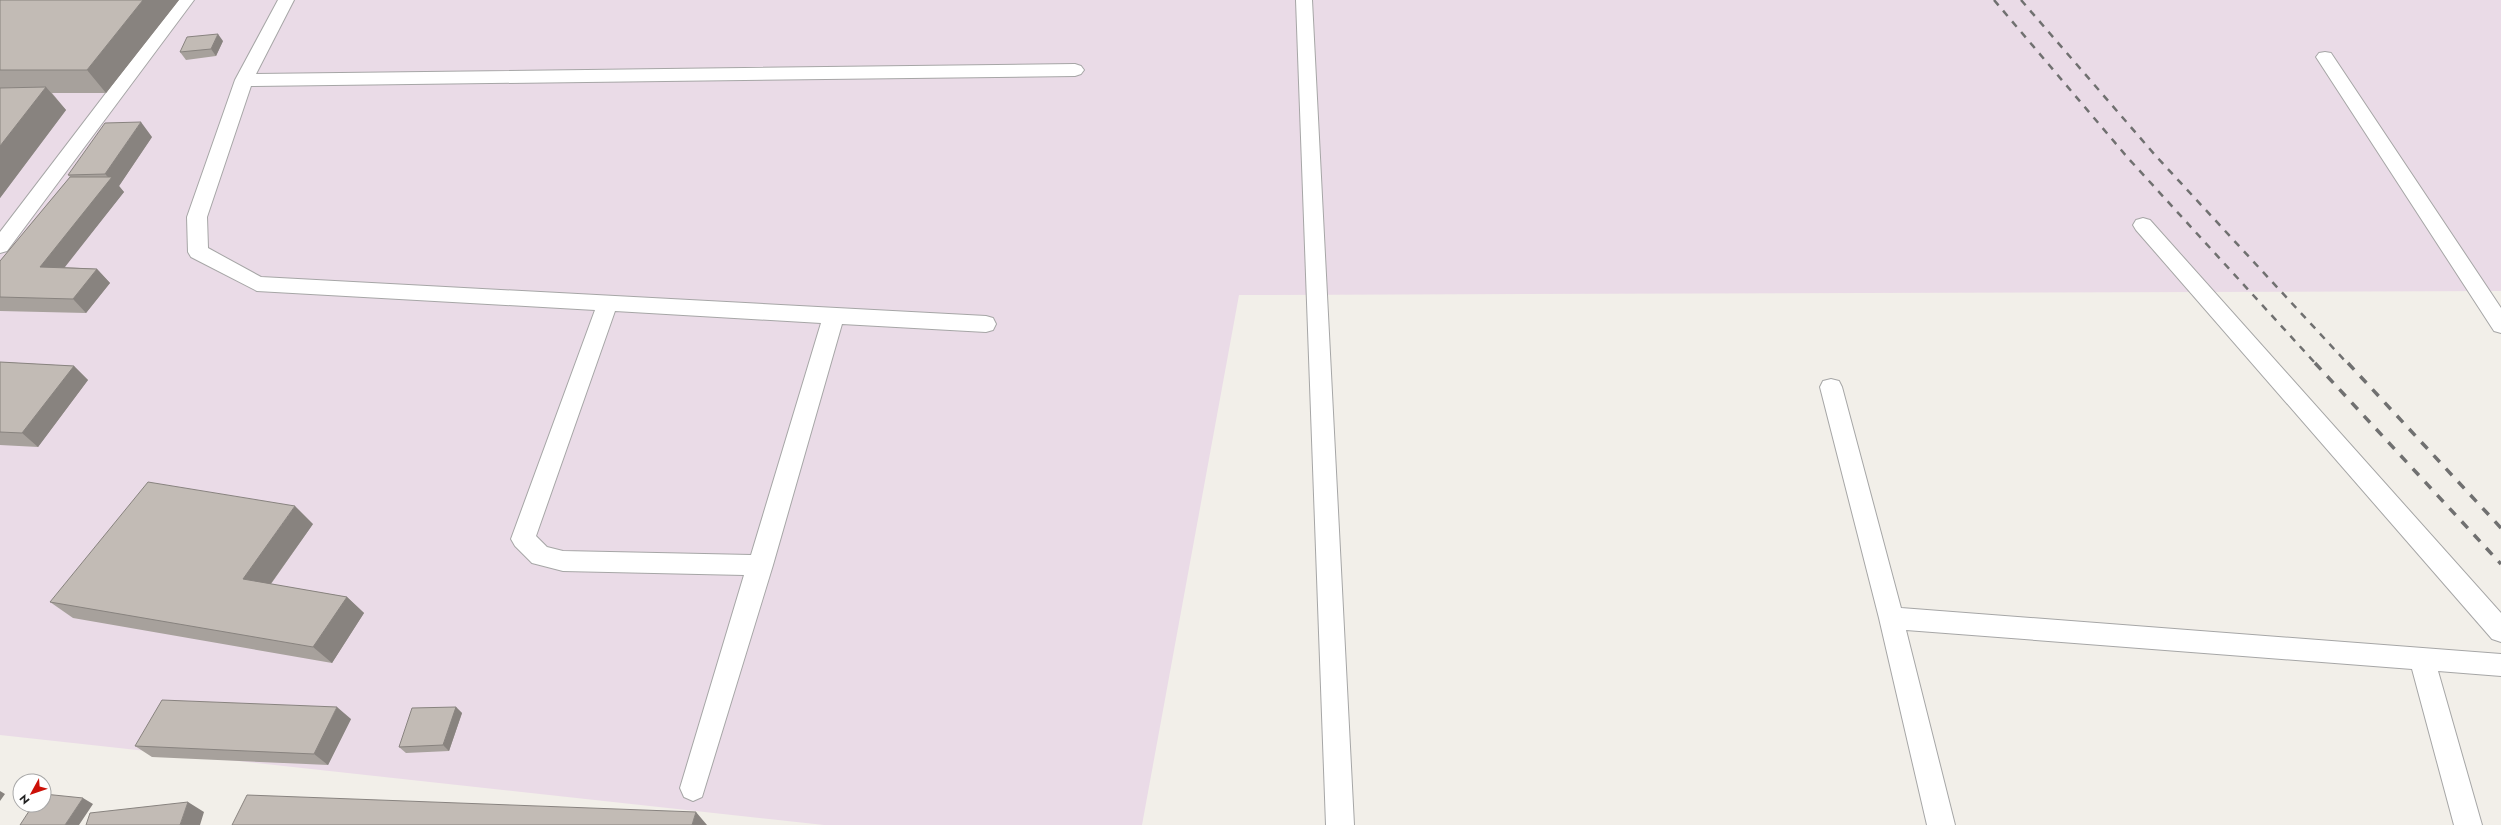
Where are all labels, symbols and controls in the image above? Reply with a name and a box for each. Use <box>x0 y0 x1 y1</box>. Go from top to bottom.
north arrow <box>12 773 52 813</box>
text: N <box>15 791 33 808</box>

